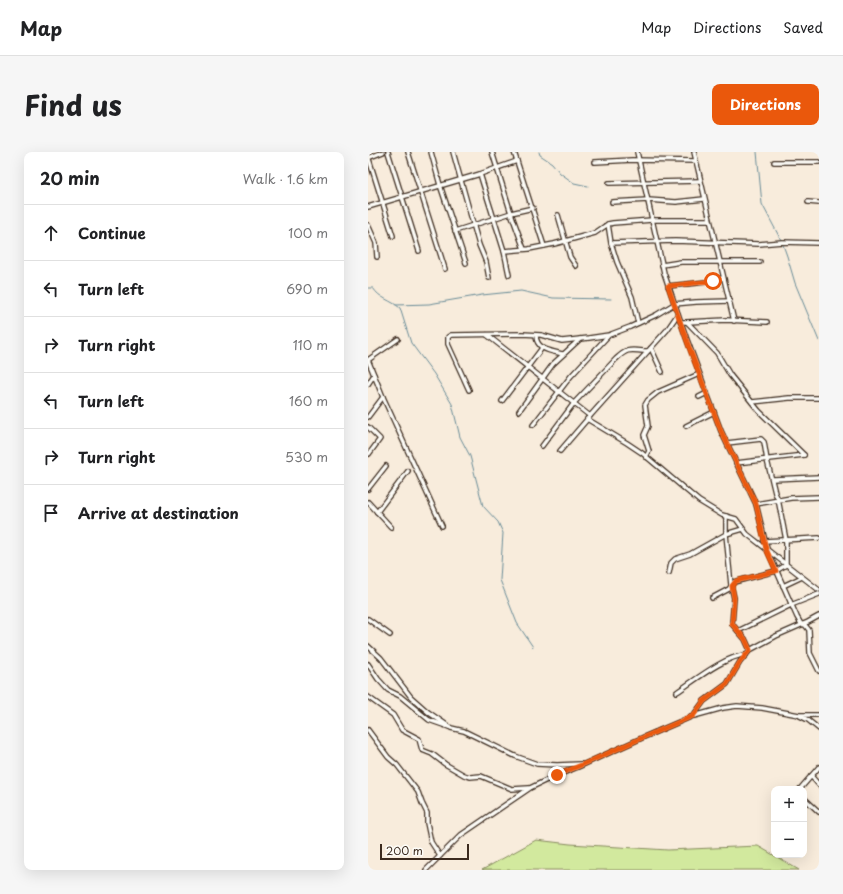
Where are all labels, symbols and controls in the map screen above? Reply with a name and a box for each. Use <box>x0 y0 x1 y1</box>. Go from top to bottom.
text: Map <box>20 14 62 42</box>
text: Map <box>641 17 671 38</box>
text: Directions <box>693 17 761 38</box>
text: Saved <box>783 17 823 38</box>
text: Find us <box>24 83 122 126</box>
button: Directions <box>712 84 819 125</box>
text: 20 min <box>40 165 100 191</box>
text: Walk · 1.6 km <box>243 169 328 188</box>
text: Continue <box>78 221 146 244</box>
icon: ahead <box>40 222 62 244</box>
text: 100 m <box>288 223 328 242</box>
route start <box>704 272 722 290</box>
text: Turn left <box>78 277 144 300</box>
icon: left <box>40 278 62 300</box>
text: 690 m <box>286 279 328 298</box>
text: Turn right <box>78 333 155 356</box>
icon: right <box>40 334 62 356</box>
text: 110 m <box>293 335 328 354</box>
text: Turn left <box>78 389 144 412</box>
icon: left <box>40 390 62 412</box>
text: 160 m <box>289 391 328 410</box>
text: Turn right <box>78 445 155 468</box>
icon: right <box>40 446 62 468</box>
text: 530 m <box>285 447 328 466</box>
text: Arrive at destination <box>78 501 239 524</box>
icon: arrive <box>40 502 62 524</box>
route end <box>548 766 566 784</box>
map controls <box>771 786 807 858</box>
button: + <box>771 786 807 822</box>
button: − <box>771 822 807 858</box>
scale bar <box>380 842 469 861</box>
text: 200 m <box>386 842 423 859</box>

